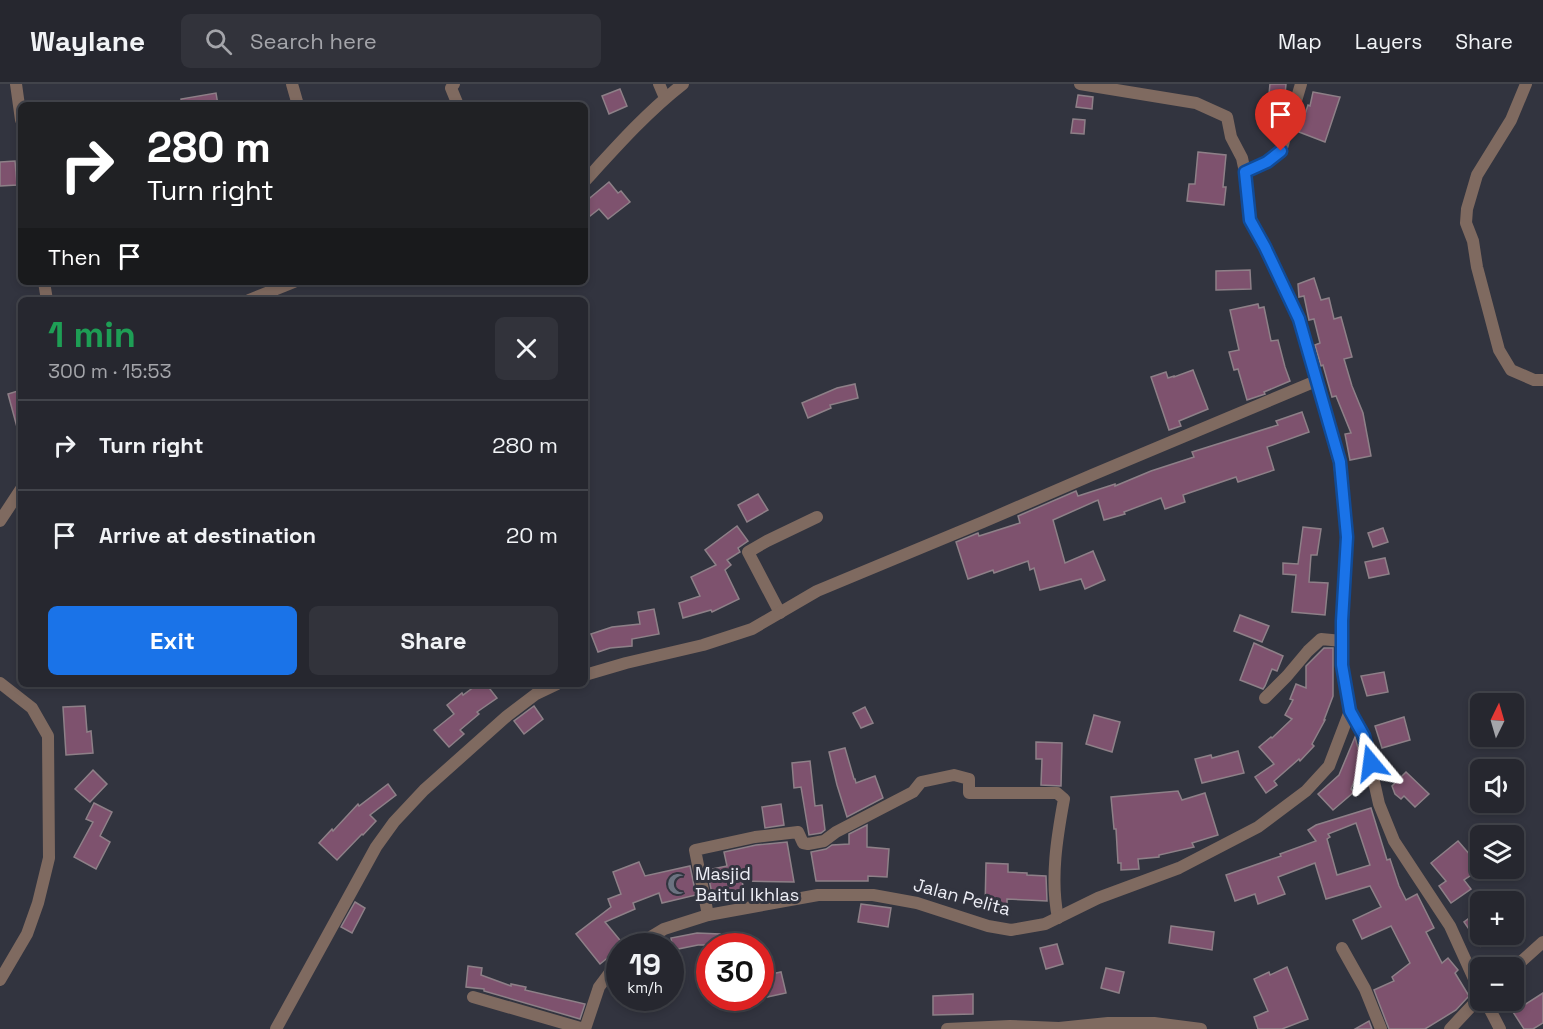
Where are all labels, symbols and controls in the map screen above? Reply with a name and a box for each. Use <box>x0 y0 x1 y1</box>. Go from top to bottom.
search box <box>181 14 601 68</box>
text: Waylane <box>30 23 145 59</box>
icon: search <box>202 25 235 58</box>
text: Search here <box>250 27 377 55</box>
text: Map <box>1278 28 1322 55</box>
text: Layers <box>1355 28 1422 55</box>
text: Share <box>1455 28 1513 55</box>
pin <box>1255 89 1306 151</box>
icon: arrive <box>1264 98 1297 131</box>
text: 280 m <box>147 121 271 174</box>
icon: right <box>48 126 126 204</box>
text: Turn right <box>147 173 274 208</box>
icon: arrive <box>113 240 146 273</box>
text: Then <box>48 243 101 271</box>
text: 1 min <box>48 312 136 358</box>
button: close <box>495 317 558 380</box>
text: 300 m · 15:53 <box>48 358 172 384</box>
icon: right <box>48 429 81 462</box>
text: Turn right <box>99 431 204 459</box>
text: 280 m <box>492 431 558 459</box>
icon: arrive <box>48 519 81 552</box>
text: Arrive at destination <box>99 521 316 549</box>
text: 20 m <box>506 521 558 549</box>
button: Exit <box>48 606 297 675</box>
button: Share <box>309 606 558 675</box>
north arrow <box>1470 693 1524 747</box>
map controls <box>1470 693 1524 1011</box>
position arrow <box>1339 731 1403 795</box>
button: sound <box>1470 759 1524 813</box>
button: layers <box>1470 825 1524 879</box>
place label: Masjid Baitul Ikhlas <box>695 862 799 906</box>
mosque icon: Masjid Baitul Ikhlas <box>666 872 690 896</box>
street label: Jalan Pelita <box>911 873 1013 921</box>
button: + <box>1470 891 1524 945</box>
speed limit sign: 30 <box>696 933 774 1011</box>
text: 19 <box>629 945 661 984</box>
button: − <box>1470 957 1524 1011</box>
text: km/h <box>627 978 663 997</box>

